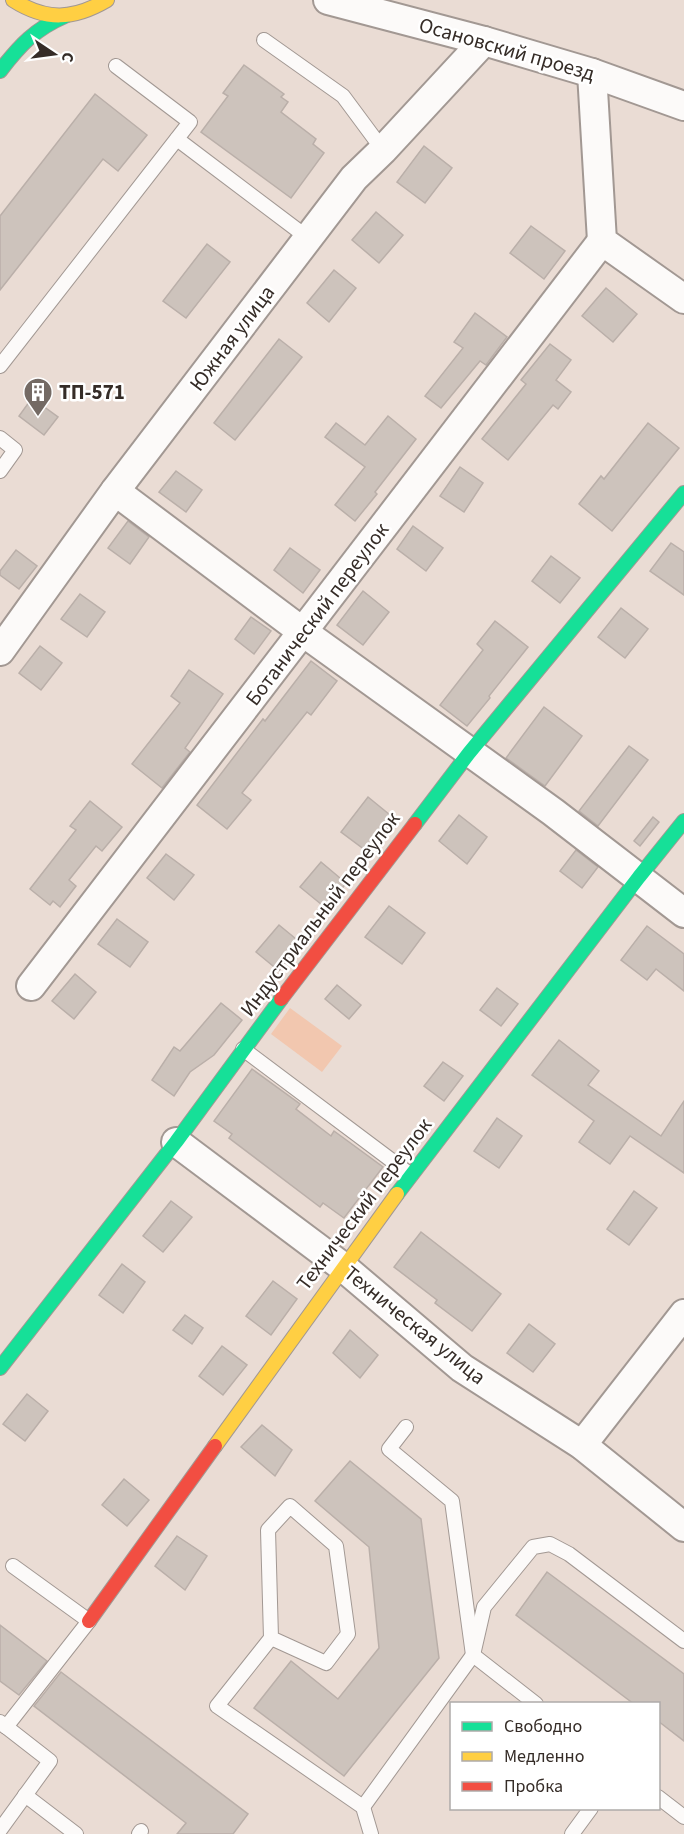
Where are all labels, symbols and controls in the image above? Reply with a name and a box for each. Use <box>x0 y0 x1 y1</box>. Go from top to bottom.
street label: Осановский проезд <box>416 10 598 88</box>
north arrow <box>24 24 84 84</box>
text: С <box>56 50 79 64</box>
street label: Южная улица <box>182 279 282 397</box>
building icon: ТП-571 <box>22 376 54 418</box>
place label: ТП-571 <box>59 377 125 407</box>
street label: Ботанический переулок <box>238 516 396 712</box>
street label: Индустриальный переулок <box>233 805 408 1023</box>
street label: Технический переулок <box>289 1111 439 1296</box>
street label: Техническая улица <box>338 1258 492 1392</box>
legend <box>450 1702 660 1810</box>
text: Свободно <box>504 1714 582 1739</box>
text: Медленно <box>504 1744 584 1769</box>
text: Пробка <box>504 1774 563 1799</box>

